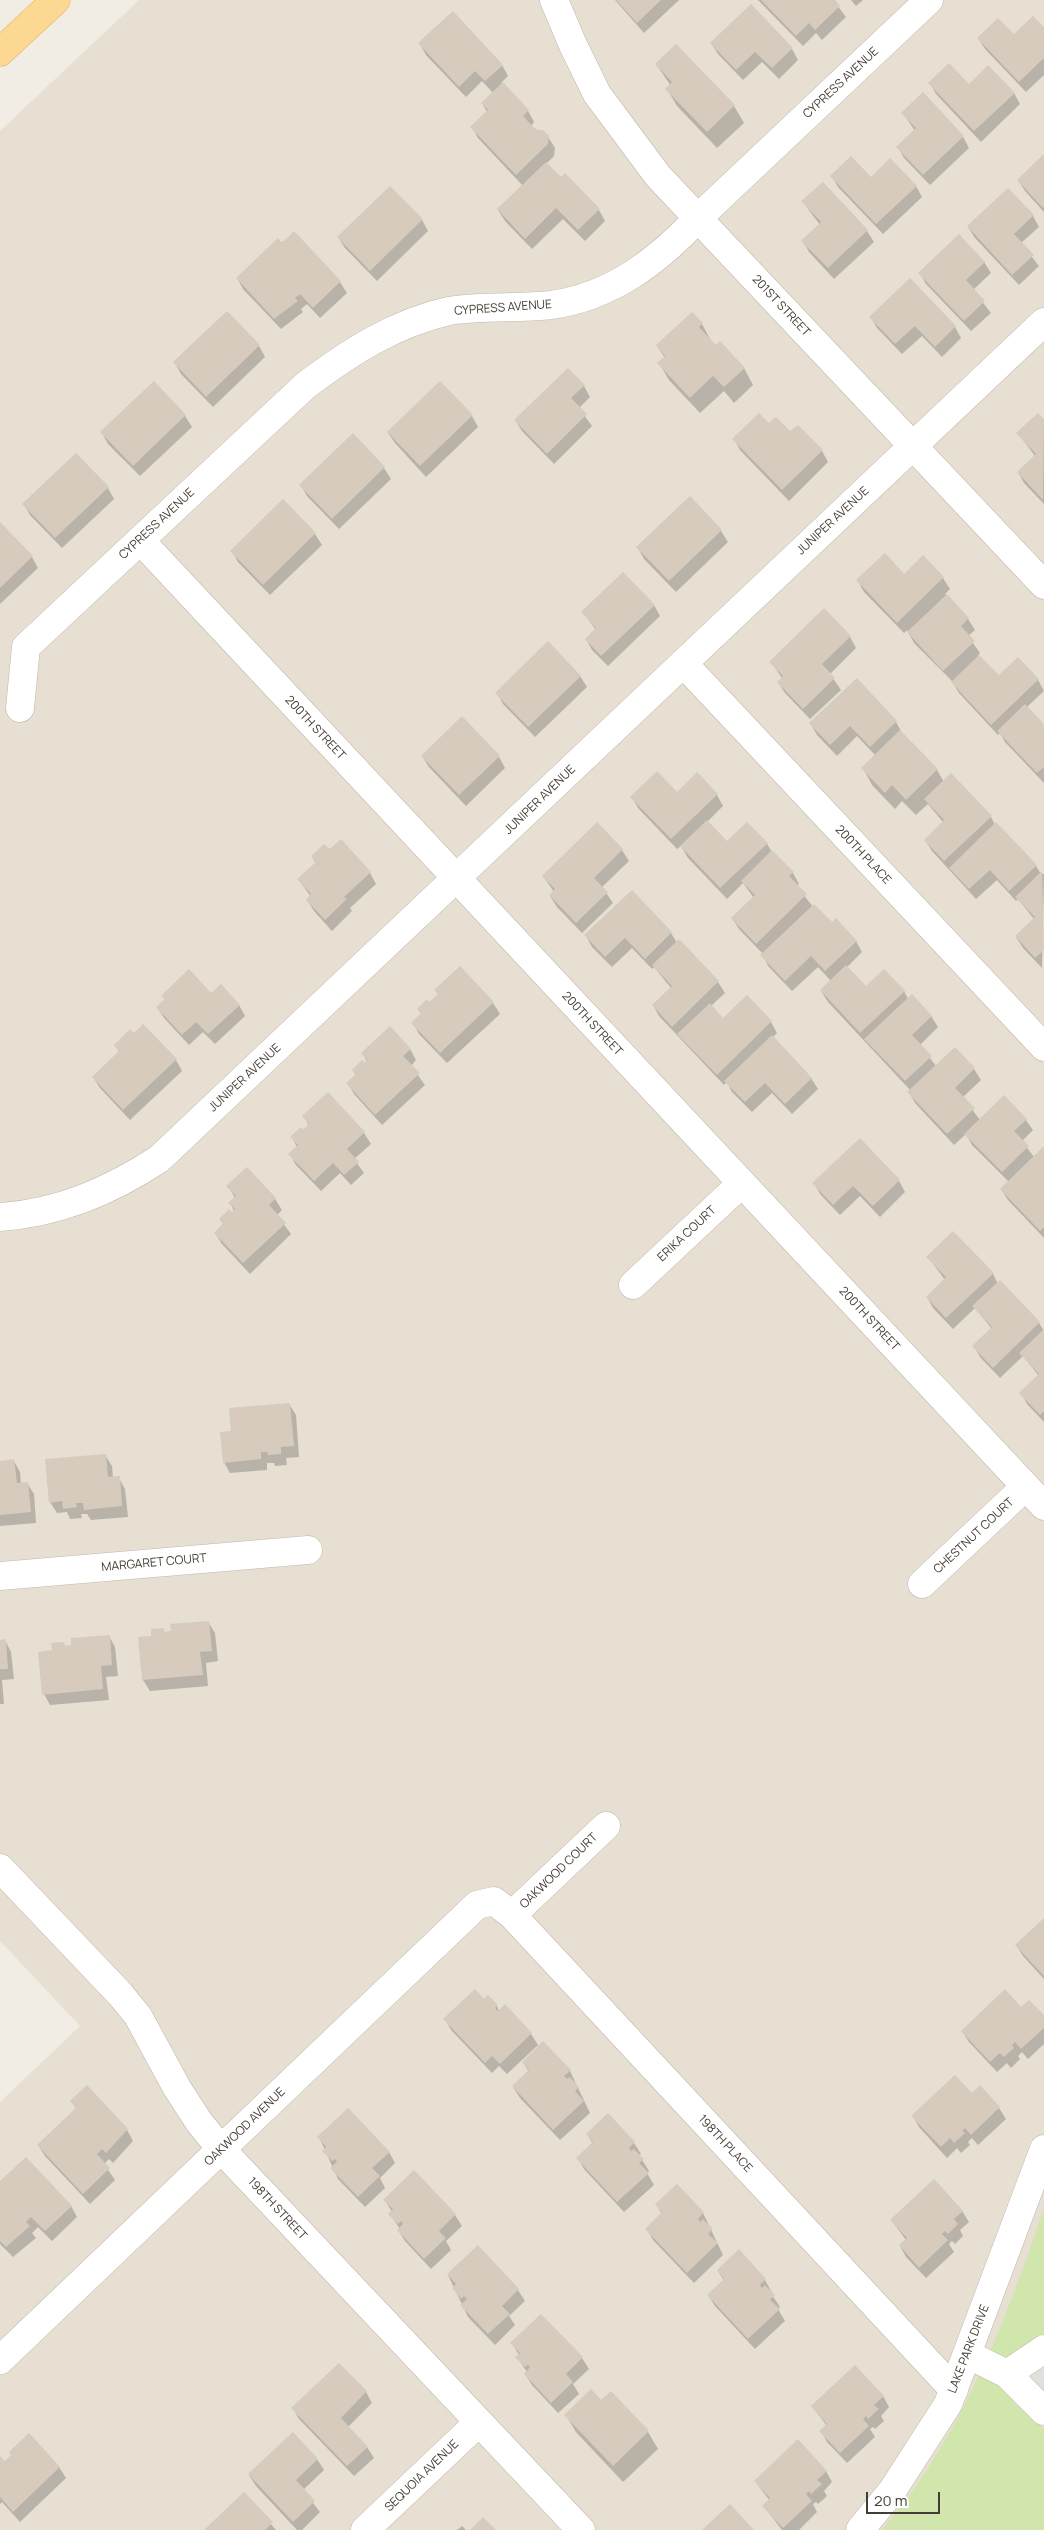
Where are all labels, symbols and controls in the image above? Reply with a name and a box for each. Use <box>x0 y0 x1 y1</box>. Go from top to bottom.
street label: CYPRESS AVENUE <box>800 44 882 122</box>
street label: 201ST STREET <box>749 272 813 340</box>
street label: CYPRESS AVENUE <box>454 297 552 319</box>
street label: JUNIPER AVENUE <box>794 484 872 558</box>
street label: CYPRESS AVENUE <box>116 485 198 563</box>
street label: 200TH STREET <box>282 693 348 763</box>
street label: JUNIPER AVENUE <box>501 762 579 838</box>
street label: 200TH PLACE <box>832 823 894 887</box>
street label: 200TH STREET <box>559 989 625 1059</box>
street label: JUNIPER AVENUE <box>206 1041 284 1115</box>
street label: ERIKA COURT <box>655 1203 719 1265</box>
street label: 200TH STREET <box>836 1284 902 1354</box>
street label: CHESTNUT COURT <box>931 1495 1017 1577</box>
street label: MARGARET COURT <box>101 1551 207 1575</box>
street label: OAKWOOD COURT <box>517 1830 601 1912</box>
street label: OAKWOOD AVENUE <box>202 2085 288 2169</box>
street label: 198TH PLACE <box>695 2112 755 2176</box>
street label: 198TH STREET <box>245 2175 309 2243</box>
street label: LAKE PARK DRIVE <box>945 2303 993 2395</box>
street label: SEQUOIA AVENUE <box>382 2437 462 2515</box>
scale bar <box>869 2482 943 2514</box>
text: 20 m <box>874 2490 907 2511</box>

